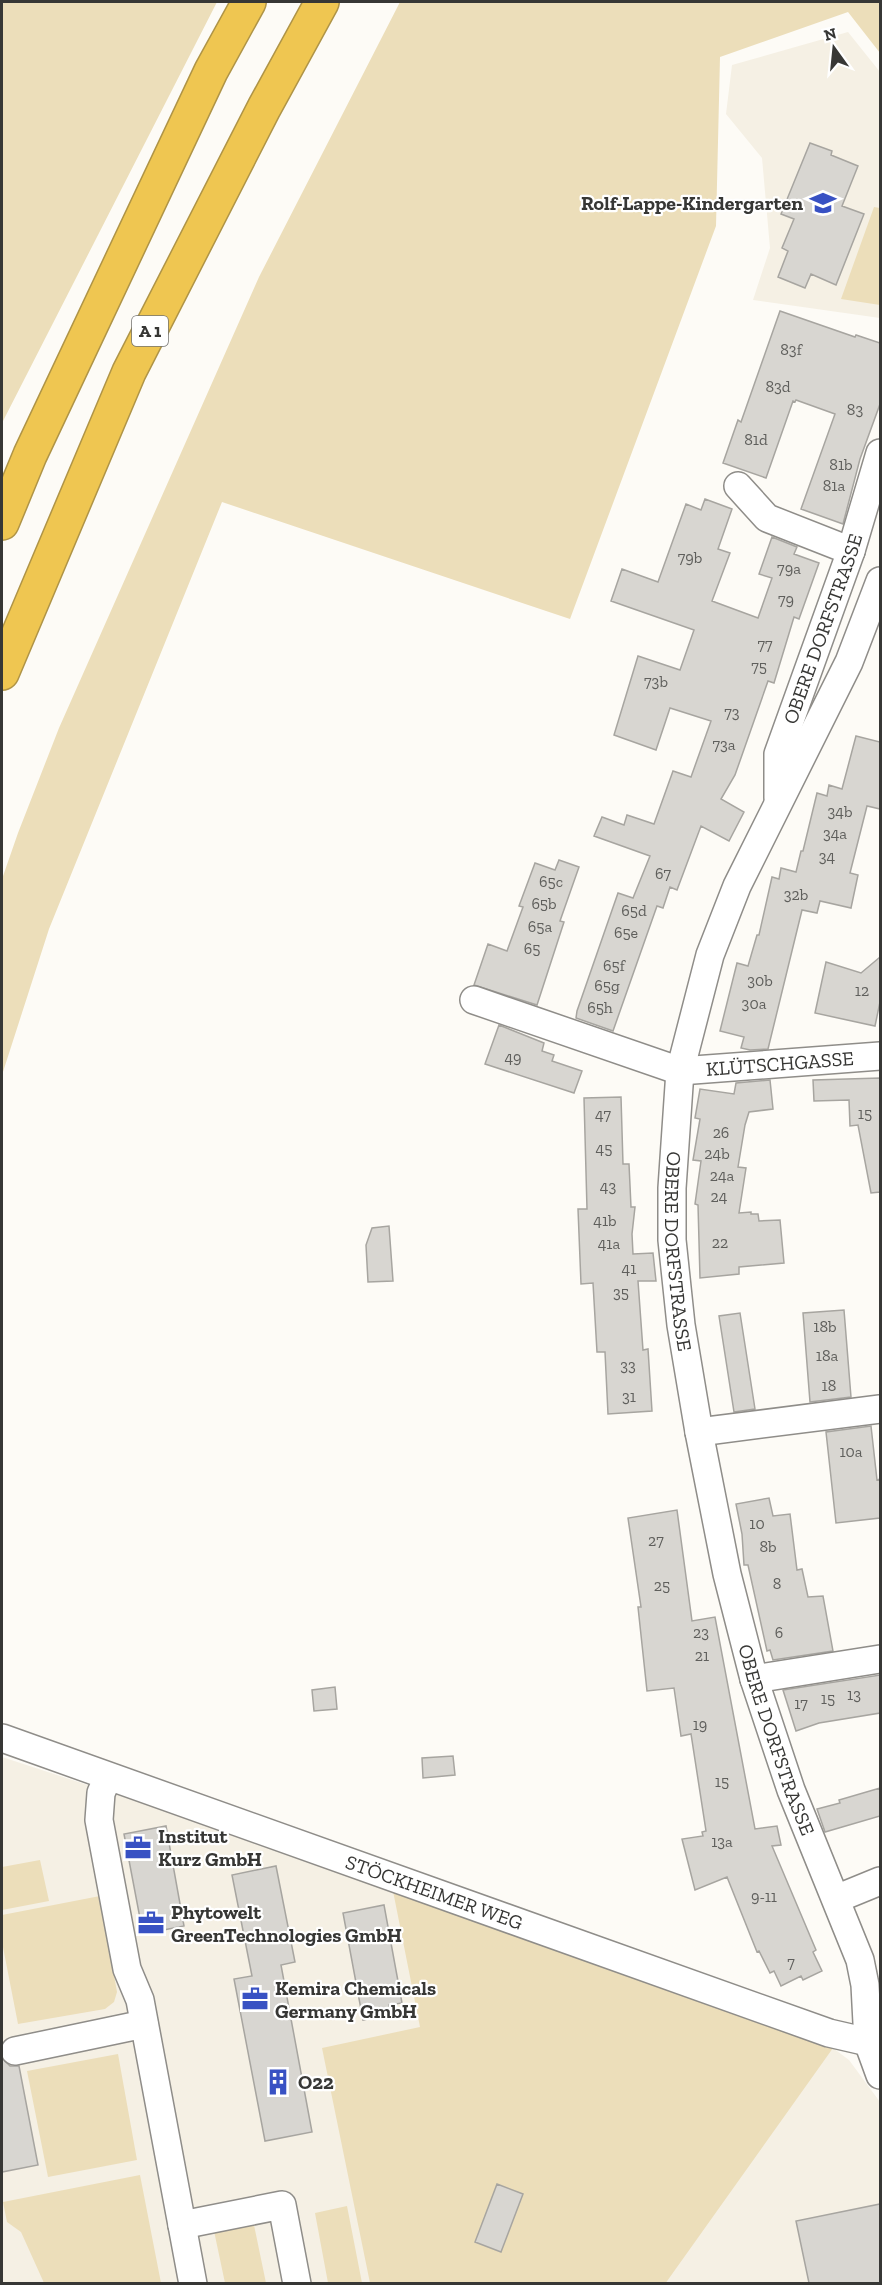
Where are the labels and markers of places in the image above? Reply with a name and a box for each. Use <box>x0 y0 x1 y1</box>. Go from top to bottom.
school or university icon: Rolf-Lappe-Kindergarten <box>808 188 838 218</box>
place label: Rolf-Lappe-Kindergarten <box>581 191 803 215</box>
place label: Institut Kurz GmbH <box>158 1824 262 1871</box>
office icon: Institut Kurz GmbH <box>123 1833 153 1863</box>
place label: Phytowelt GreenTechnologies GmbH <box>171 1900 402 1947</box>
office icon: Phytowelt GreenTechnologies GmbH <box>136 1908 166 1938</box>
place label: Kemira Chemicals Germany GmbH <box>275 1976 436 2023</box>
office icon: Kemira Chemicals Germany GmbH <box>240 1984 270 2014</box>
building icon: O22 <box>263 2067 293 2097</box>
place label: O22 <box>298 2070 334 2094</box>

